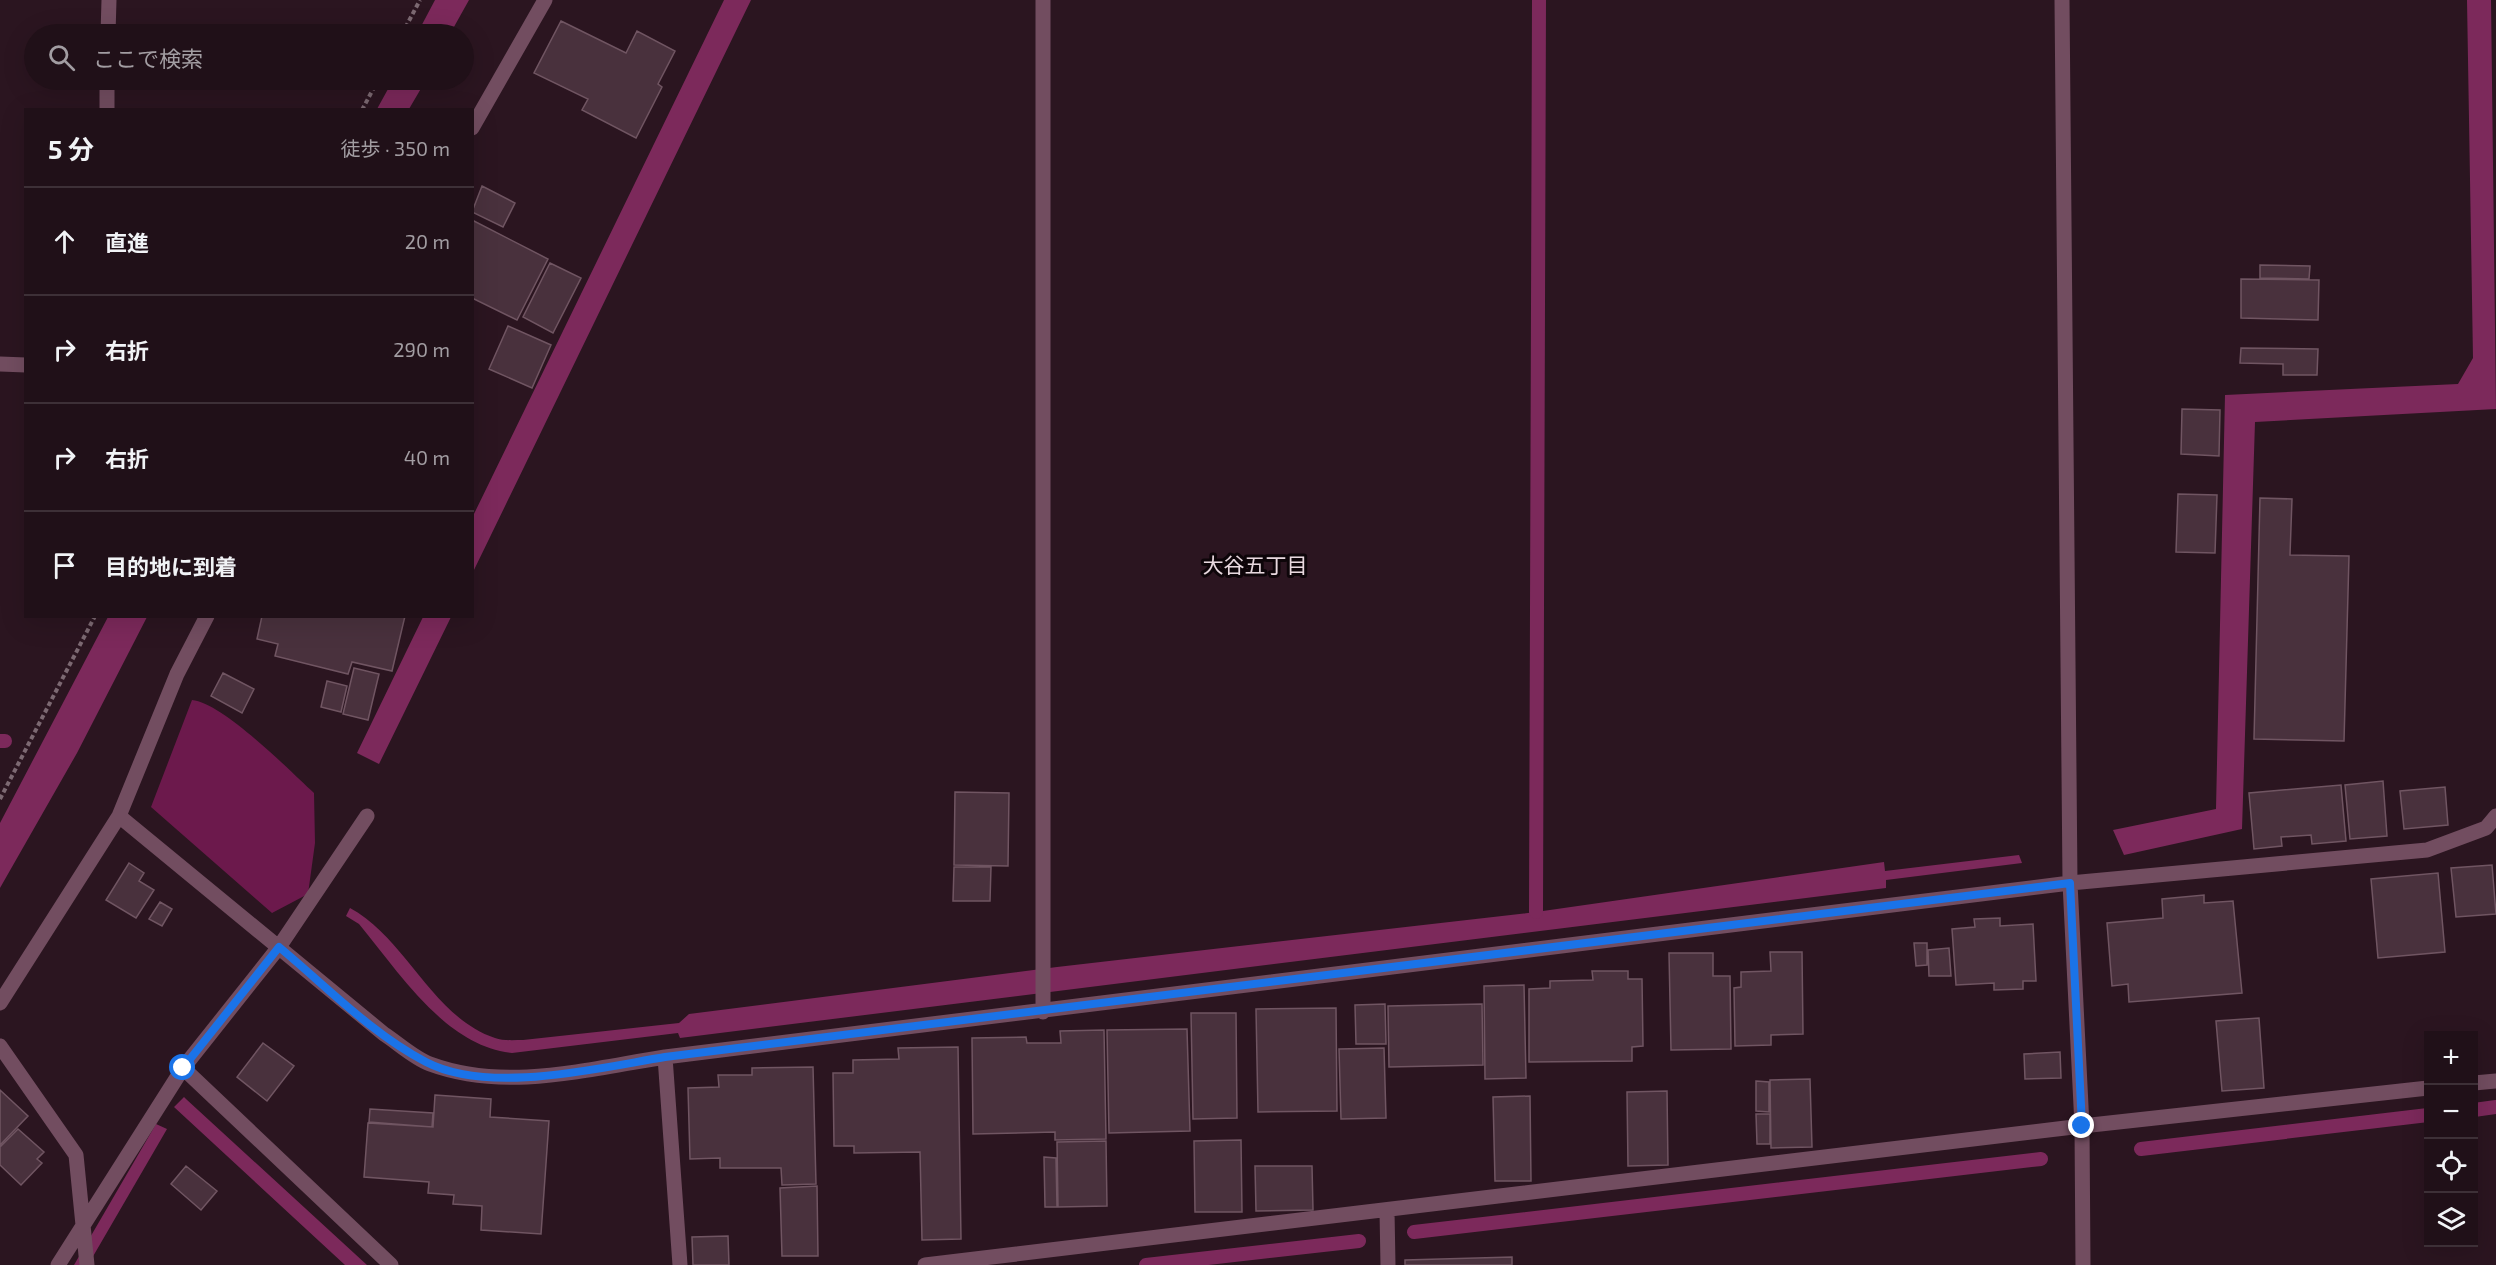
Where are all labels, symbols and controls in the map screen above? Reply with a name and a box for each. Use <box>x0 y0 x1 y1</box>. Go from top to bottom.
search box <box>24 24 474 90</box>
icon: search <box>45 41 78 74</box>
text: ここで検索 <box>93 45 203 71</box>
text: 5 分 <box>48 133 94 164</box>
text: 徒歩 · 350 m <box>340 136 450 160</box>
icon: ahead <box>48 225 81 258</box>
text: 直進 <box>105 229 149 255</box>
text: 20 m <box>405 229 450 253</box>
icon: right <box>48 333 81 366</box>
text: 右折 <box>105 337 149 363</box>
text: 290 m <box>393 337 450 361</box>
icon: right <box>48 441 81 474</box>
text: 右折 <box>105 445 149 471</box>
text: 40 m <box>404 445 450 469</box>
icon: arrive <box>48 549 81 582</box>
district label: 大谷五丁目 <box>1203 552 1308 577</box>
text: 目的地に到着 <box>105 553 237 579</box>
map controls <box>2424 1031 2478 1247</box>
button: + <box>2424 1031 2478 1085</box>
route start <box>169 1054 195 1080</box>
button: − <box>2424 1085 2478 1139</box>
route end <box>2068 1112 2094 1138</box>
button: locate <box>2424 1139 2478 1193</box>
button: layers <box>2424 1193 2478 1247</box>

